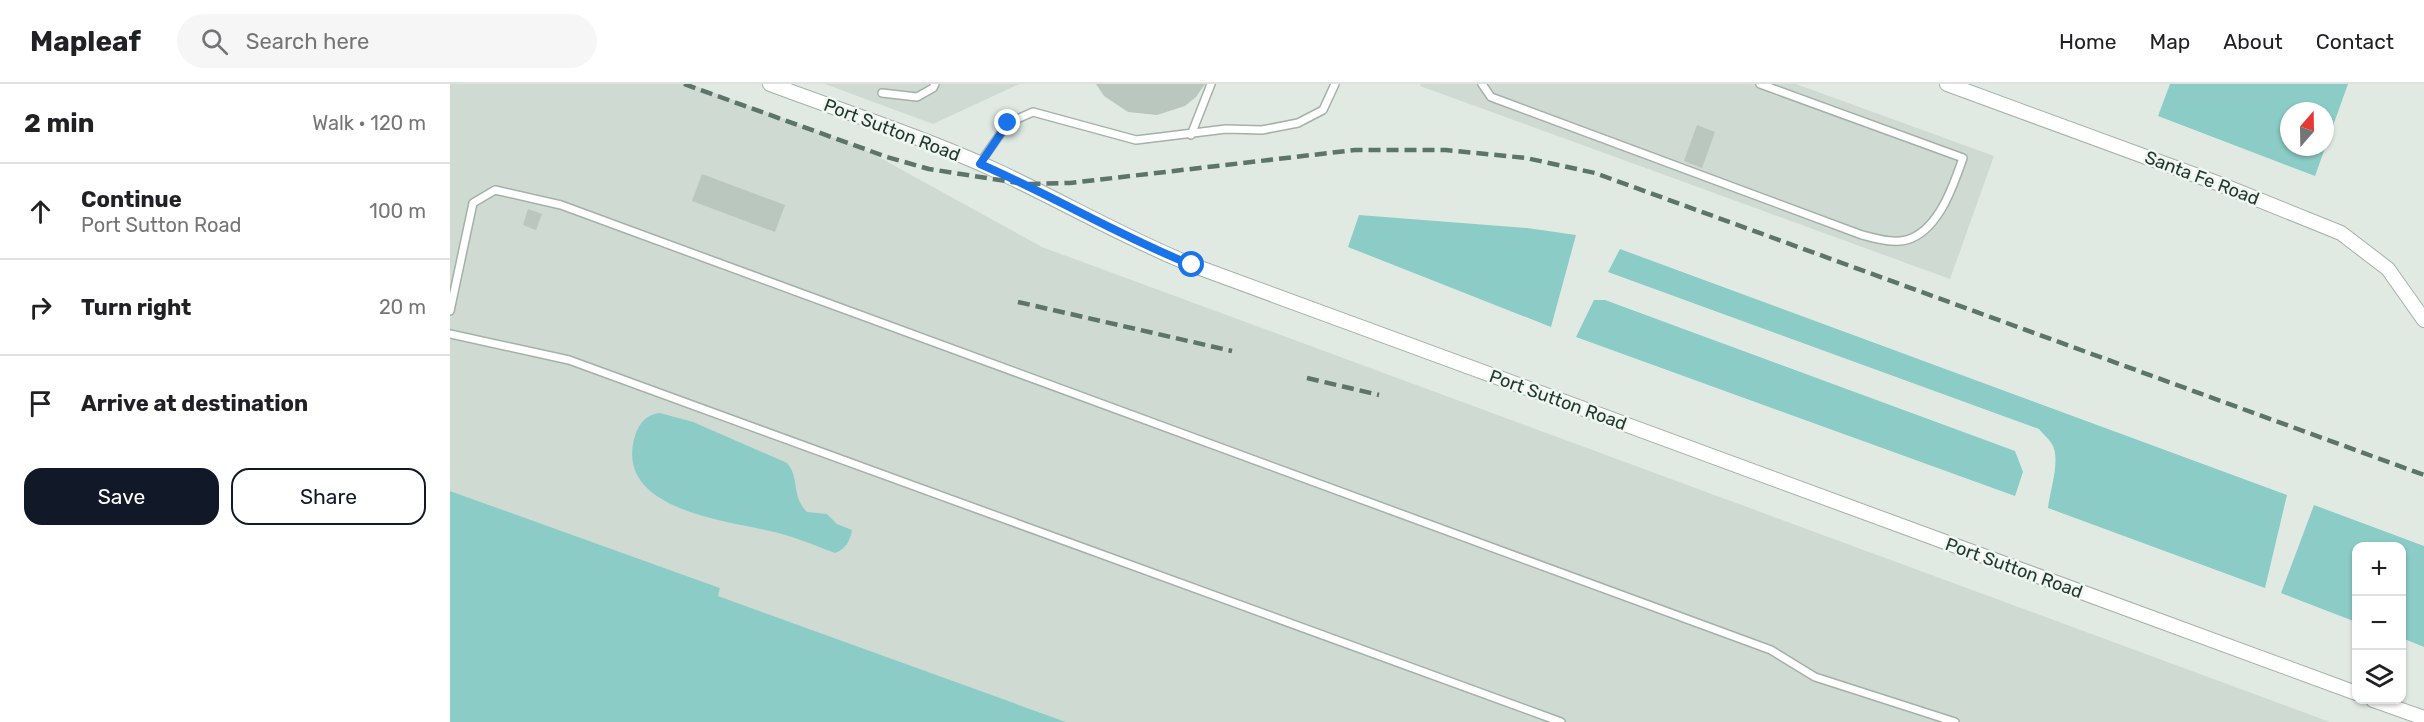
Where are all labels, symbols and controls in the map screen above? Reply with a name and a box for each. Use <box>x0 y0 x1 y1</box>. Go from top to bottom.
search box <box>177 14 597 68</box>
text: Mapleaf <box>30 25 141 58</box>
icon: search <box>198 25 231 58</box>
text: Search here <box>246 28 369 55</box>
text: Home <box>2059 29 2116 54</box>
text: Map <box>2149 29 2190 54</box>
text: About <box>2223 29 2283 54</box>
text: Contact <box>2316 29 2394 54</box>
street label: Port Sutton Road <box>821 94 963 166</box>
north arrow <box>2280 102 2334 156</box>
text: 2 min <box>24 108 94 139</box>
route end <box>994 109 1020 135</box>
text: Walk · 120 m <box>312 111 426 135</box>
street label: Santa Fe Road <box>2142 146 2262 210</box>
text: Continue <box>81 186 182 213</box>
icon: ahead <box>24 195 57 228</box>
text: 100 m <box>369 199 426 223</box>
text: Port Sutton Road <box>81 213 242 237</box>
route start <box>1178 251 1204 277</box>
icon: right <box>24 291 57 324</box>
text: Turn right <box>81 294 191 321</box>
text: 20 m <box>379 295 426 319</box>
street label: Port Sutton Road <box>1486 365 1630 435</box>
icon: arrive <box>24 387 57 420</box>
text: Arrive at destination <box>81 390 308 417</box>
button: Save <box>24 468 219 525</box>
button: Share <box>231 468 426 525</box>
street label: Port Sutton Road <box>1942 533 2086 603</box>
map controls <box>2352 542 2406 704</box>
button: + <box>2352 542 2406 596</box>
button: − <box>2352 596 2406 650</box>
button: layers <box>2352 650 2406 704</box>

